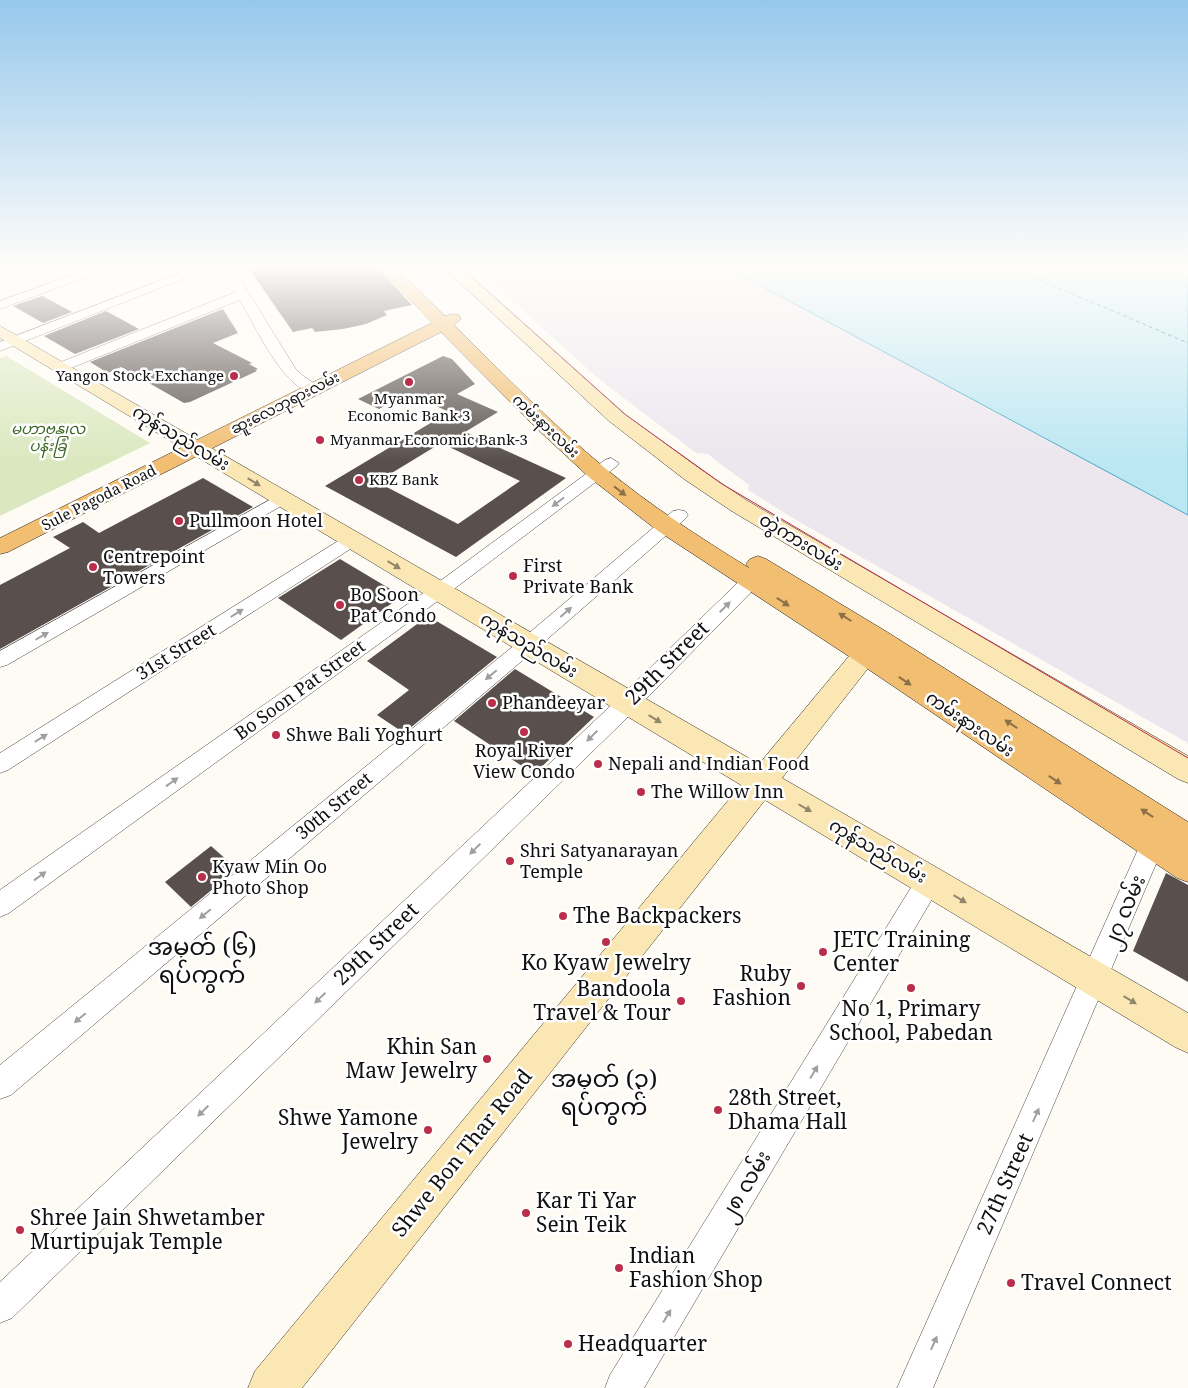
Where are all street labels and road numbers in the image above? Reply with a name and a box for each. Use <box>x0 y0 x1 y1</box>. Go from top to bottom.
street label: ဆူးလေဘုရားလမ်း <box>227 366 344 441</box>
street label: ကမ်းနားလမ်း <box>507 389 585 464</box>
street label: ကုန်သည်လမ်း <box>126 399 235 479</box>
street label: Sule Pagoda Road <box>38 460 159 535</box>
street label: တွဲကားလမ်း <box>753 507 848 579</box>
street label: ကုန်သည်လမ်း <box>474 606 583 686</box>
street label: 29th Street <box>618 614 714 710</box>
street label: 31st Street <box>131 617 220 685</box>
street label: Bo Soon Pat Street <box>229 634 370 745</box>
street label: ကမ်းနားလမ်း <box>919 685 1020 765</box>
street label: 30th Street <box>290 766 377 844</box>
street label: ကုန်သည်လမ်း <box>823 812 932 891</box>
street label: ၂၇ လမ်း <box>1094 870 1155 955</box>
street label: 29th Street <box>327 896 424 991</box>
street label: Shwe Bon Thar Road <box>385 1062 538 1242</box>
street label: 27th Street <box>969 1128 1039 1239</box>
street label: ၂၈ လမ်း <box>711 1144 780 1228</box>

